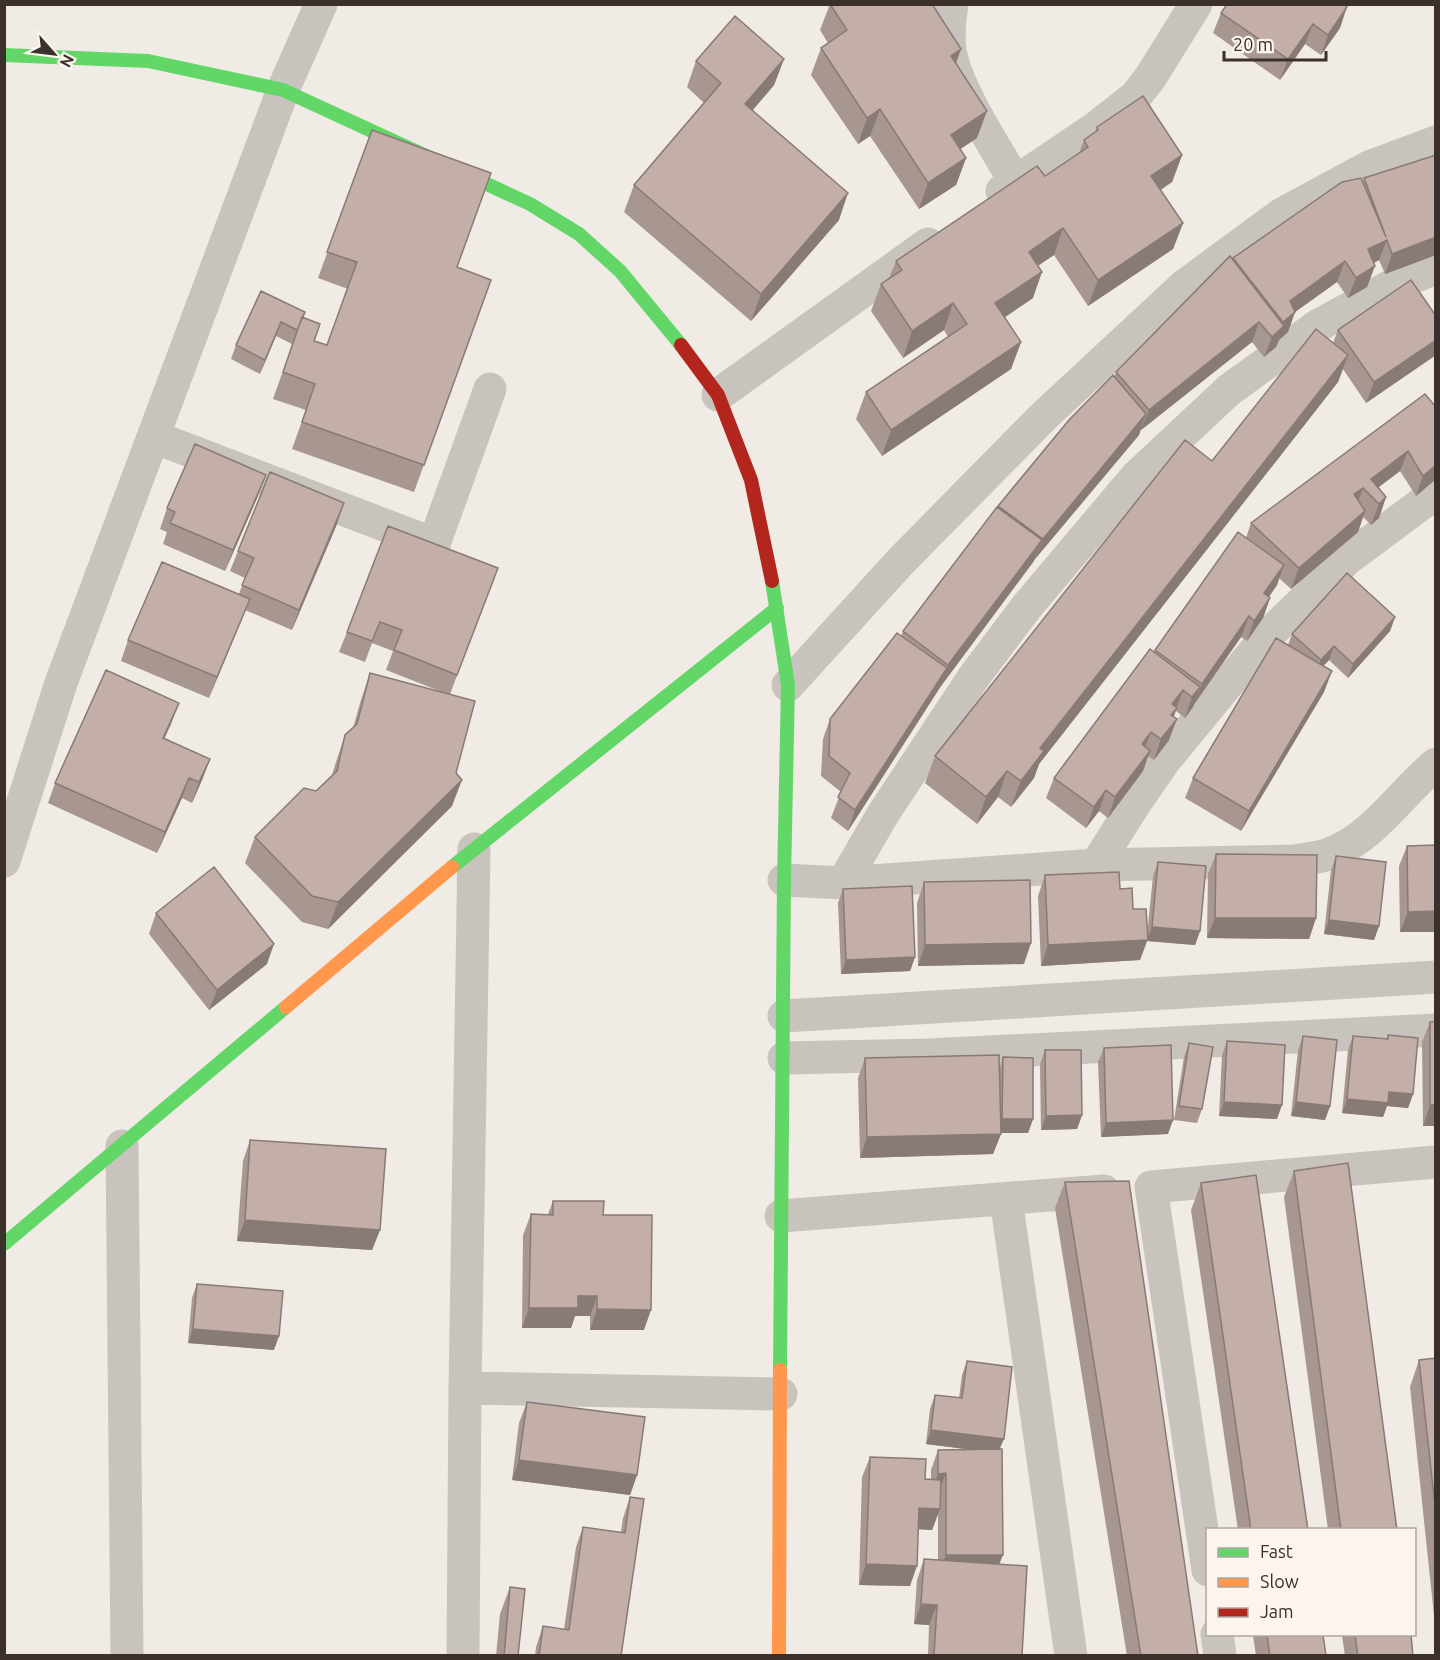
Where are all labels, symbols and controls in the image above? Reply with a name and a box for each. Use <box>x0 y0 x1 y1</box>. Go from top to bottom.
north arrow <box>24 24 84 84</box>
scale bar <box>1224 24 1326 62</box>
text: 20 m <box>1233 34 1273 54</box>
text: N <box>56 52 78 71</box>
legend <box>1206 1528 1416 1636</box>
text: Fast <box>1260 1541 1293 1561</box>
text: Slow <box>1260 1571 1299 1591</box>
text: Jam <box>1260 1601 1294 1621</box>

